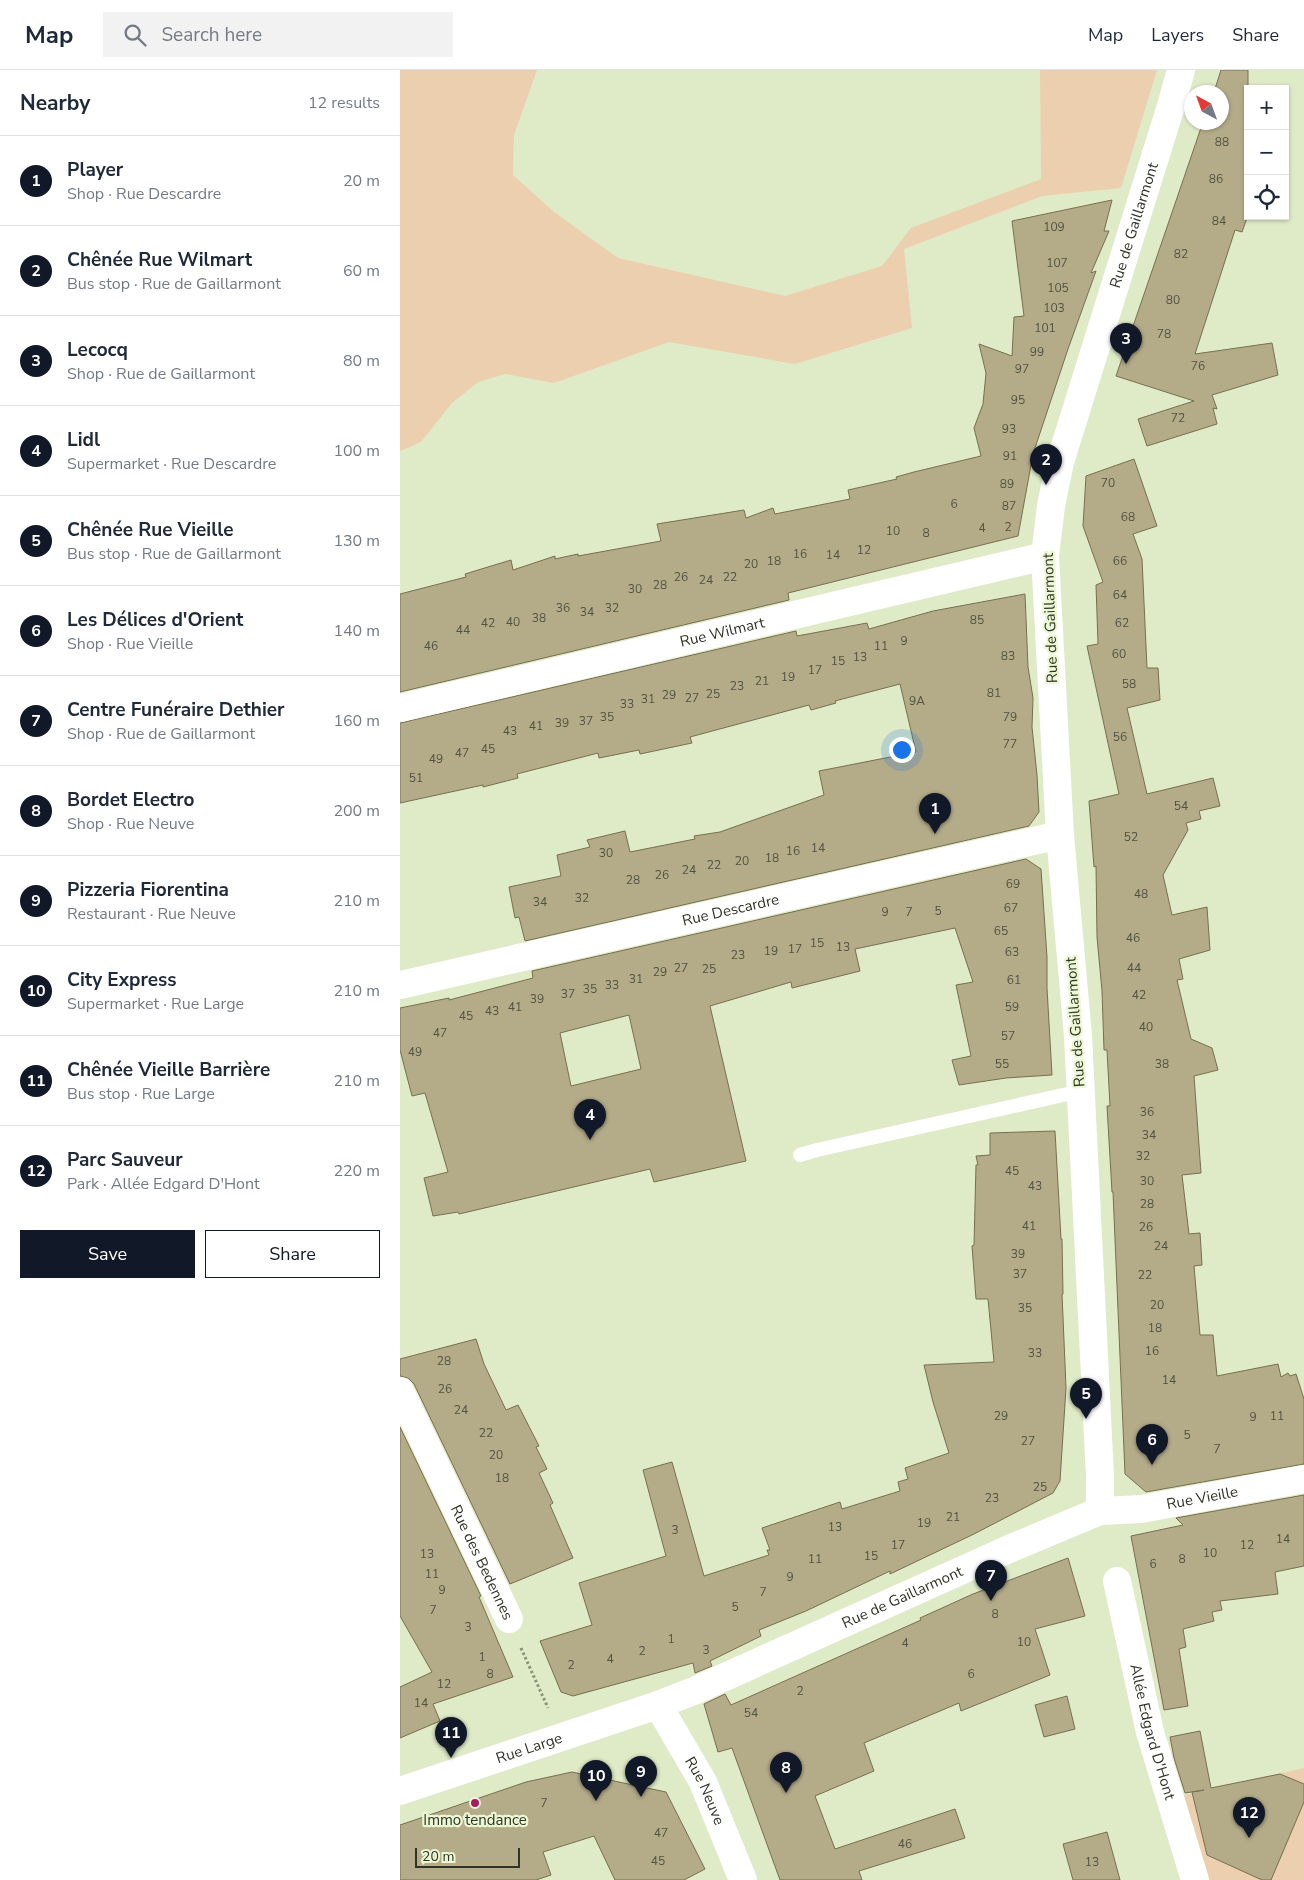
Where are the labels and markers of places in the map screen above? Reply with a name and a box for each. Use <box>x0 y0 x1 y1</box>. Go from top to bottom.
pin: 3 <box>1110 323 1142 364</box>
pin: 2 <box>1030 444 1062 485</box>
pin: 1 <box>919 793 951 834</box>
pin: 4 <box>574 1099 606 1140</box>
pin: 5 <box>1070 1378 1102 1419</box>
pin: 6 <box>1136 1424 1168 1465</box>
pin: 7 <box>975 1560 1007 1601</box>
pin: 11 <box>435 1717 467 1758</box>
pin: 8 <box>770 1752 802 1793</box>
pin: 9 <box>625 1756 657 1797</box>
pin: 10 <box>580 1760 612 1801</box>
marker: Immo tendance <box>469 1797 481 1809</box>
pin: 12 <box>1233 1797 1265 1838</box>
place label: Immo tendance <box>423 1810 527 1830</box>

